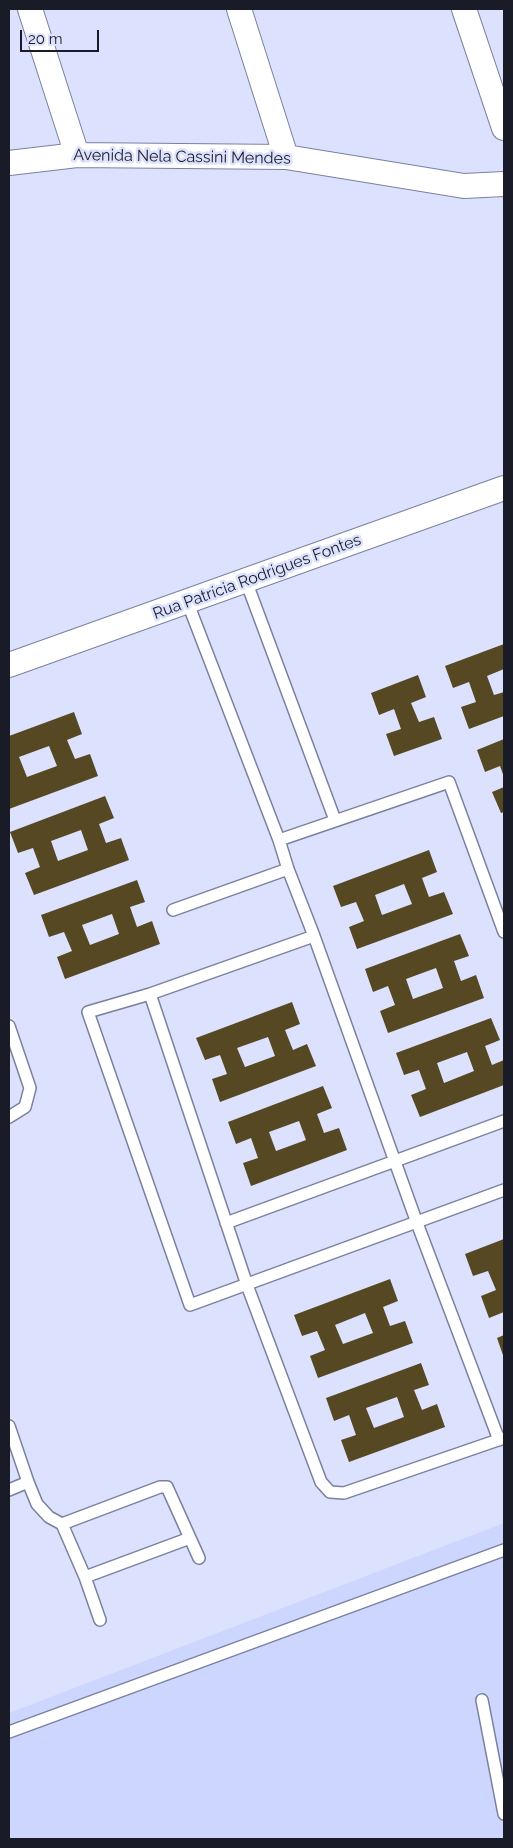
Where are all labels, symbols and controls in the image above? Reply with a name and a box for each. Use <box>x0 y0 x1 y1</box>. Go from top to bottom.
scale bar <box>22 20 101 52</box>
text: 20 m <box>28 30 63 48</box>
street label: Avenida Nela Cassini Mendes <box>73 146 291 168</box>
street label: Rua Patrícia Rodrigues Fontes <box>150 530 364 624</box>

